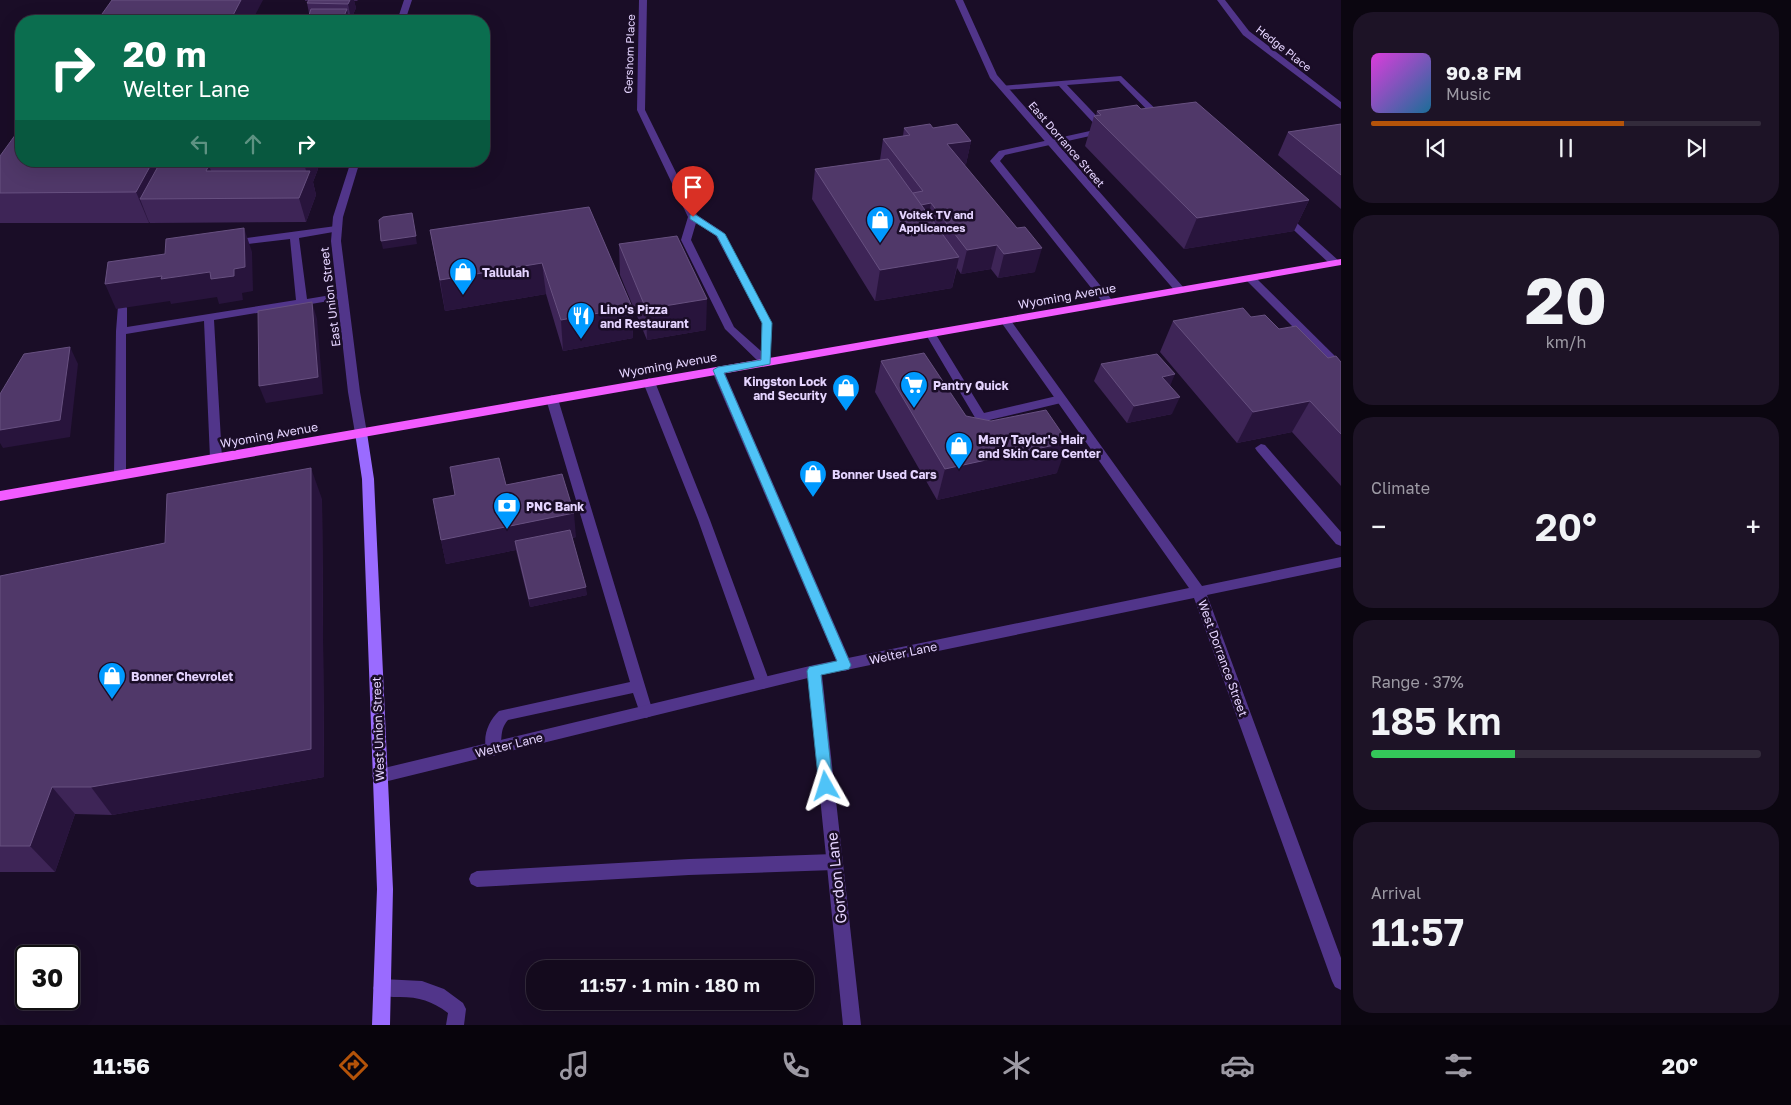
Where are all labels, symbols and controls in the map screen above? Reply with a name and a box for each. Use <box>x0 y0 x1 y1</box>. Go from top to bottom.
street label: Gershom Place <box>621 14 637 94</box>
street label: Hedge Place <box>1254 22 1314 74</box>
text: 20 m <box>123 33 206 75</box>
icon: right <box>40 35 105 100</box>
text: 90.8 FM <box>1446 61 1522 84</box>
text: Welter Lane <box>123 75 250 102</box>
text: Music <box>1446 84 1491 104</box>
street label: East Dorrance Street <box>1026 99 1108 189</box>
icon: left <box>186 130 214 158</box>
icon: ahead <box>239 130 267 158</box>
icon: right <box>292 130 320 158</box>
icon: previous <box>1422 134 1450 162</box>
icon: pause <box>1552 134 1580 162</box>
icon: next <box>1682 134 1710 162</box>
pin <box>672 166 714 217</box>
icon: arrive <box>679 173 707 201</box>
shop icon: Voitek TV and Applicances <box>865 205 895 244</box>
place label: Voitek TV and Applicances <box>899 208 974 234</box>
street label: East Union Street <box>316 246 344 348</box>
shop icon: Tallulah <box>448 257 478 296</box>
text: 20 <box>1525 260 1607 338</box>
place label: Tallulah <box>482 265 529 280</box>
street label: Wyoming Avenue <box>1017 280 1117 312</box>
restaurant icon: Lino's Pizza and Restaurant <box>566 301 596 340</box>
place label: Lino's Pizza and Restaurant <box>600 302 689 331</box>
text: km/h <box>1546 332 1586 352</box>
street label: Wyoming Avenue <box>618 349 718 381</box>
supermarket icon: Pantry Quick <box>899 370 929 409</box>
shop icon: Kingston Lock and Security <box>831 373 861 412</box>
place label: Kingston Lock and Security <box>744 374 828 403</box>
place label: Pantry Quick <box>933 378 1009 393</box>
street label: Wyoming Avenue <box>219 419 319 451</box>
shop icon: Mary Taylor's Hair and Skin Care Center <box>944 431 974 470</box>
place label: Mary Taylor's Hair and Skin Care Center <box>978 432 1101 461</box>
shop icon: Bonner Used Cars <box>798 459 828 498</box>
place label: Bonner Used Cars <box>832 467 937 482</box>
text: Climate <box>1371 478 1430 498</box>
bank icon: PNC Bank <box>492 491 522 530</box>
place label: PNC Bank <box>526 499 584 514</box>
text: 20° <box>1535 504 1597 549</box>
text: − <box>1371 510 1386 543</box>
text: + <box>1746 510 1761 543</box>
street label: West Dorrance Street <box>1195 598 1251 719</box>
street label: Welter Lane <box>868 638 938 668</box>
shop icon: Bonner Chevrolet <box>97 661 127 700</box>
place label: Bonner Chevrolet <box>131 669 233 684</box>
text: Range · 37% <box>1371 672 1464 692</box>
street label: West Union Street <box>369 676 387 782</box>
text: 185 km <box>1371 698 1501 743</box>
street label: Welter Lane <box>474 729 544 761</box>
position arrow <box>799 759 851 811</box>
street label: Gordon Lane <box>822 831 850 924</box>
text: Arrival <box>1371 883 1421 903</box>
text: 11:57 <box>1371 909 1464 954</box>
speed limit sign: 30 <box>15 945 80 1010</box>
text: 11:57 · 1 min · 180 m <box>580 973 760 996</box>
icon: directions <box>336 1048 371 1083</box>
icon: music <box>557 1048 592 1083</box>
icon: phone <box>778 1048 813 1083</box>
icon: climate <box>999 1048 1034 1083</box>
icon: car <box>1220 1048 1255 1083</box>
icon: filters <box>1441 1048 1476 1083</box>
text: 11:56 <box>93 1052 150 1079</box>
text: 20° <box>1662 1052 1698 1079</box>

